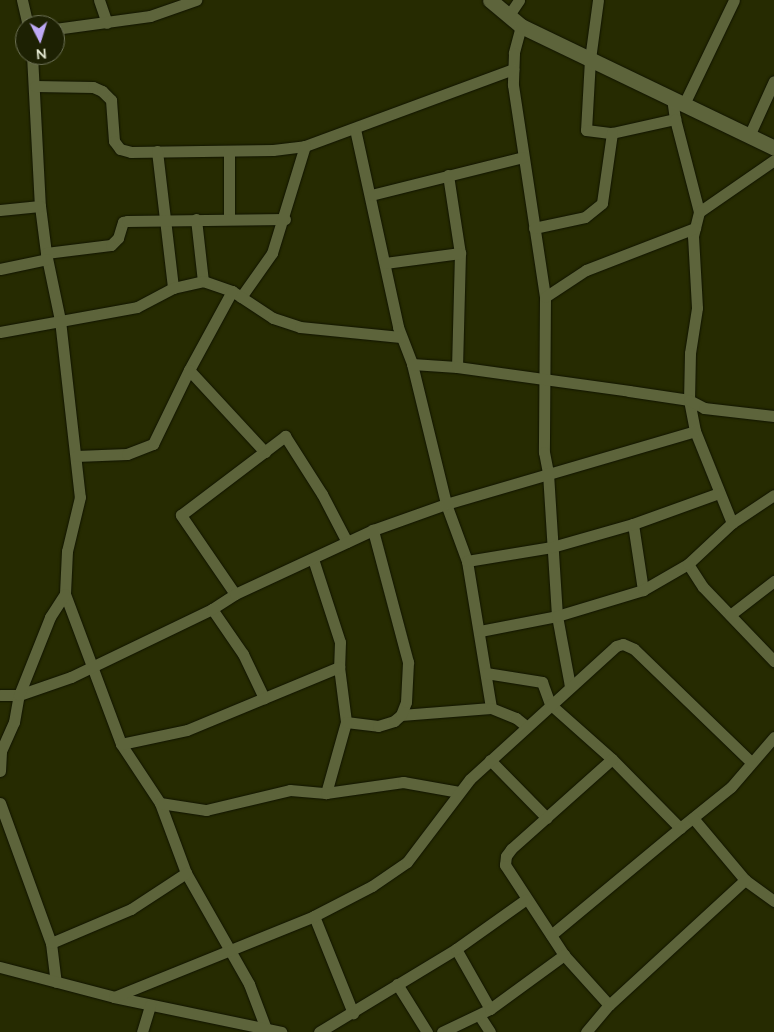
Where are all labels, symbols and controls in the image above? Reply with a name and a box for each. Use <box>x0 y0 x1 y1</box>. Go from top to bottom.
north arrow <box>15 15 65 65</box>
text: N <box>35 46 47 63</box>

